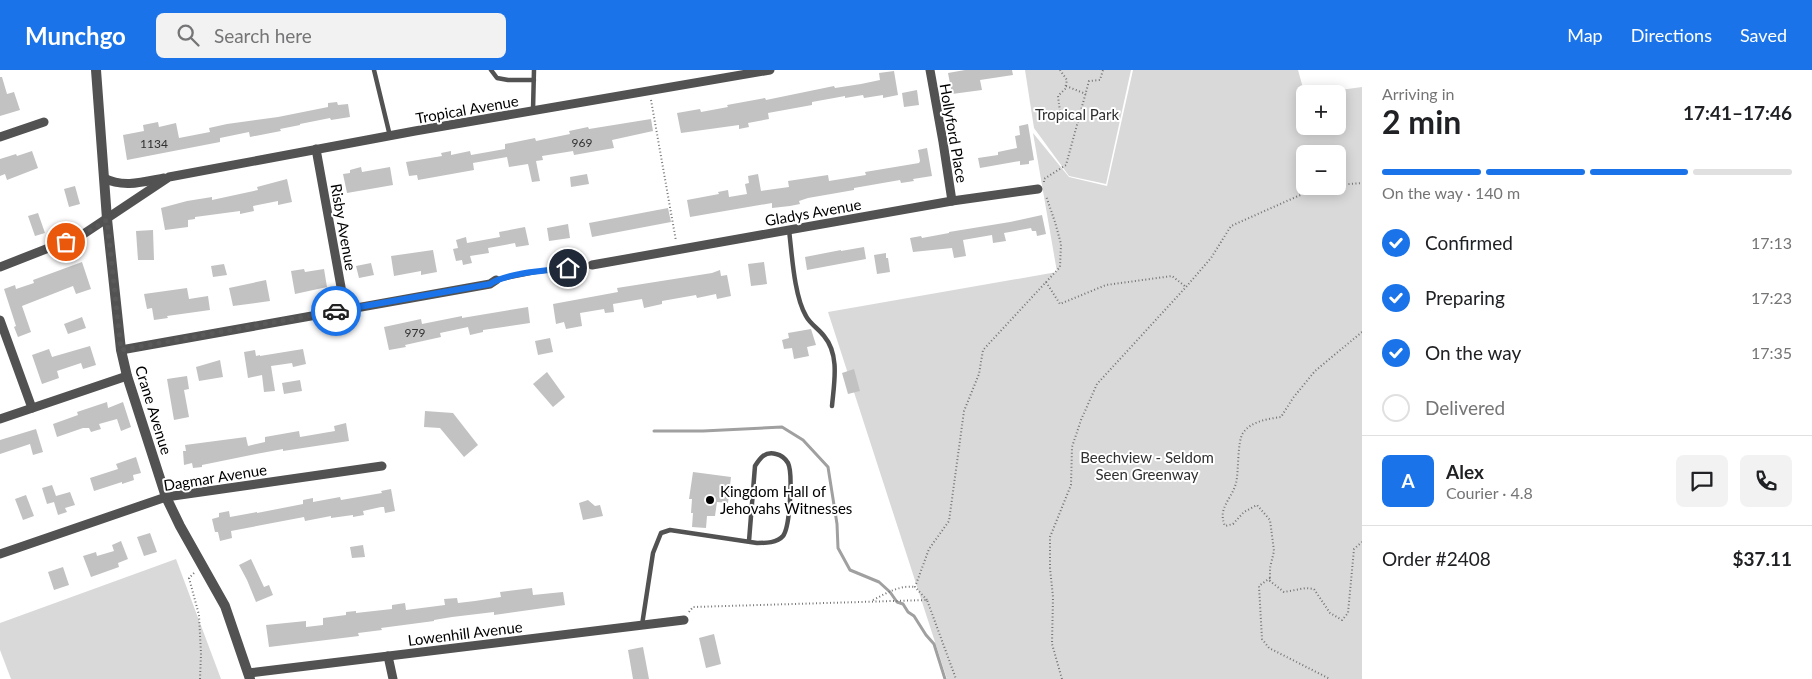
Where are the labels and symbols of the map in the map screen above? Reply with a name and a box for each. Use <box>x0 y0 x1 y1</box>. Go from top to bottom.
street label: Hollyford Place <box>936 82 972 184</box>
street label: Tropical Avenue <box>414 91 520 127</box>
park label: Tropical Park <box>1035 105 1119 123</box>
house number: 969 <box>572 135 592 150</box>
house number: 1134 <box>140 136 168 151</box>
street label: Risby Avenue <box>328 182 361 272</box>
street label: Gladys Avenue <box>763 195 863 229</box>
pin <box>45 221 87 263</box>
pin <box>547 247 589 289</box>
courier <box>311 286 361 336</box>
house number: 979 <box>405 325 425 340</box>
street label: Crane Avenue <box>132 363 176 457</box>
park label: Beechview - Seldom Seen Greenway <box>1080 448 1214 483</box>
street label: Dagmar Avenue <box>162 460 268 494</box>
place label: Kingdom Hall of Jehovahs Witnesses <box>720 482 852 517</box>
marker: Kingdom Hall of Jehovahs Witnesses <box>704 494 716 506</box>
street label: Lowenhill Avenue <box>407 617 524 649</box>

